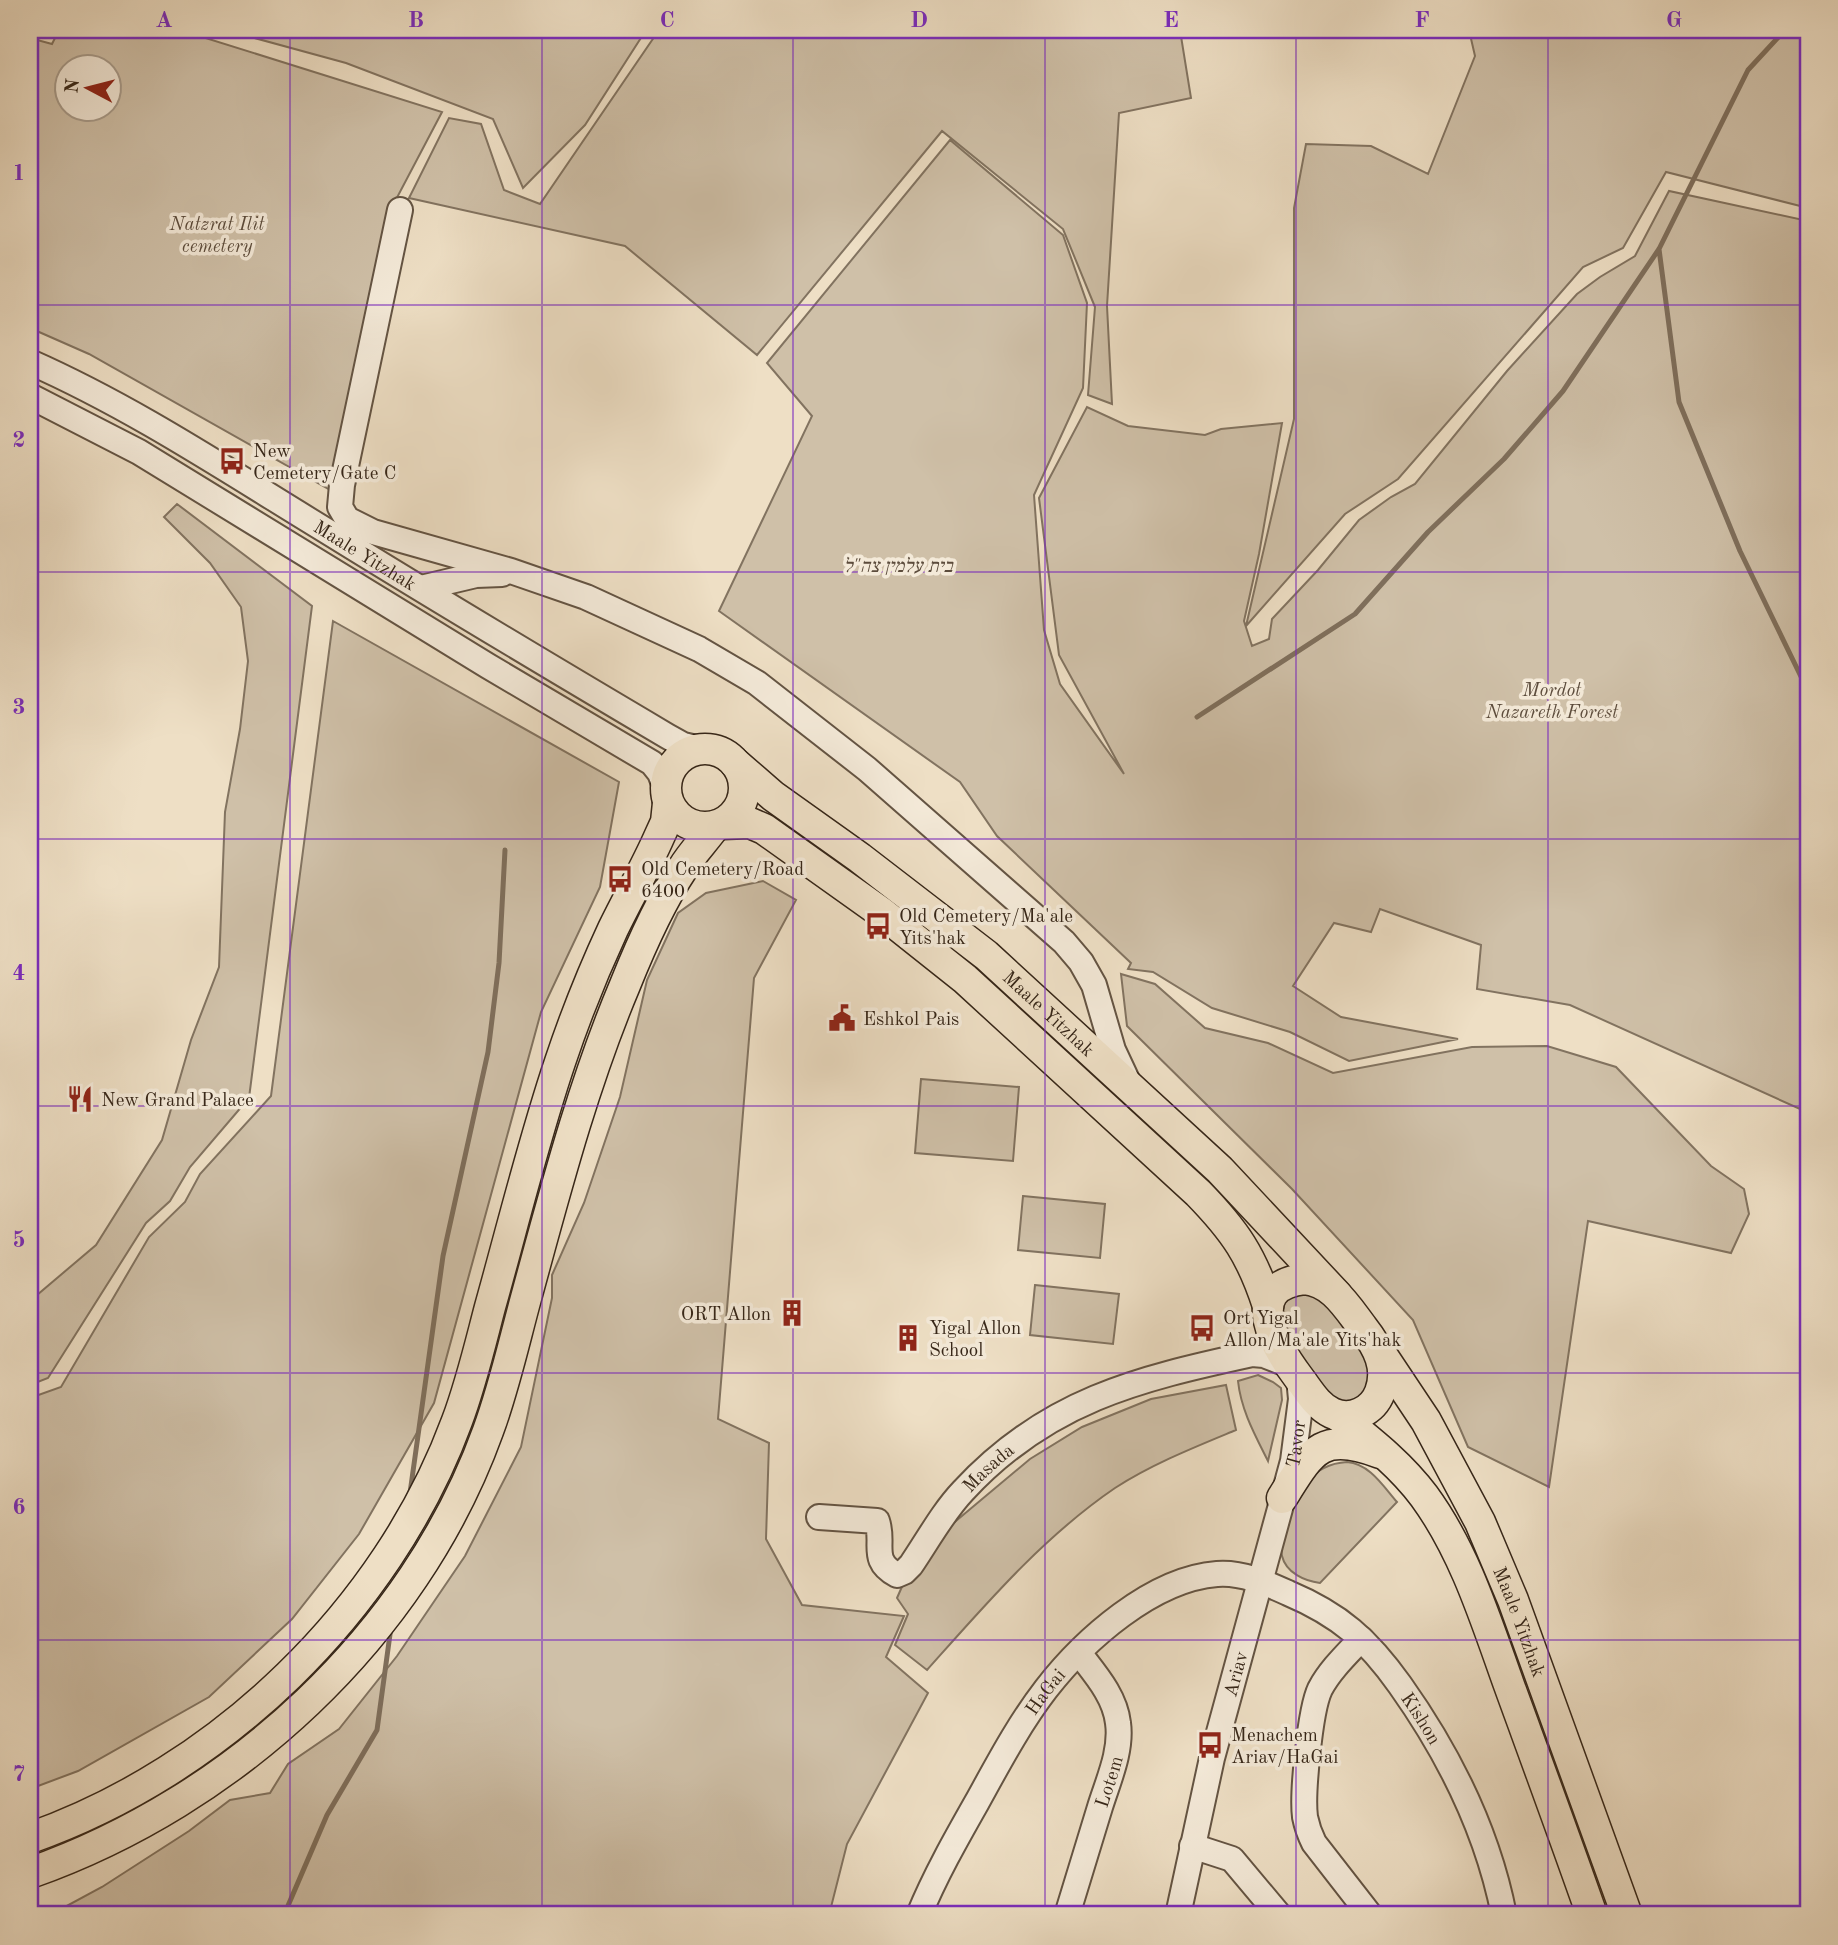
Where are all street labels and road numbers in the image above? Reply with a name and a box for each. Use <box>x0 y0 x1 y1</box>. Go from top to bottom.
street label: Maale Yitzhak <box>309 518 419 595</box>
street label: Maale Yitzhak <box>998 969 1097 1061</box>
street label: Tavor <box>1285 1419 1310 1470</box>
street label: Masada <box>960 1441 1019 1497</box>
street label: Maale Yitzhak <box>1488 1565 1547 1680</box>
street label: Ariav <box>1222 1650 1253 1699</box>
street label: HaGai <box>1023 1666 1070 1719</box>
street label: Kishon <box>1396 1690 1443 1749</box>
street label: Lotem <box>1093 1754 1128 1810</box>

